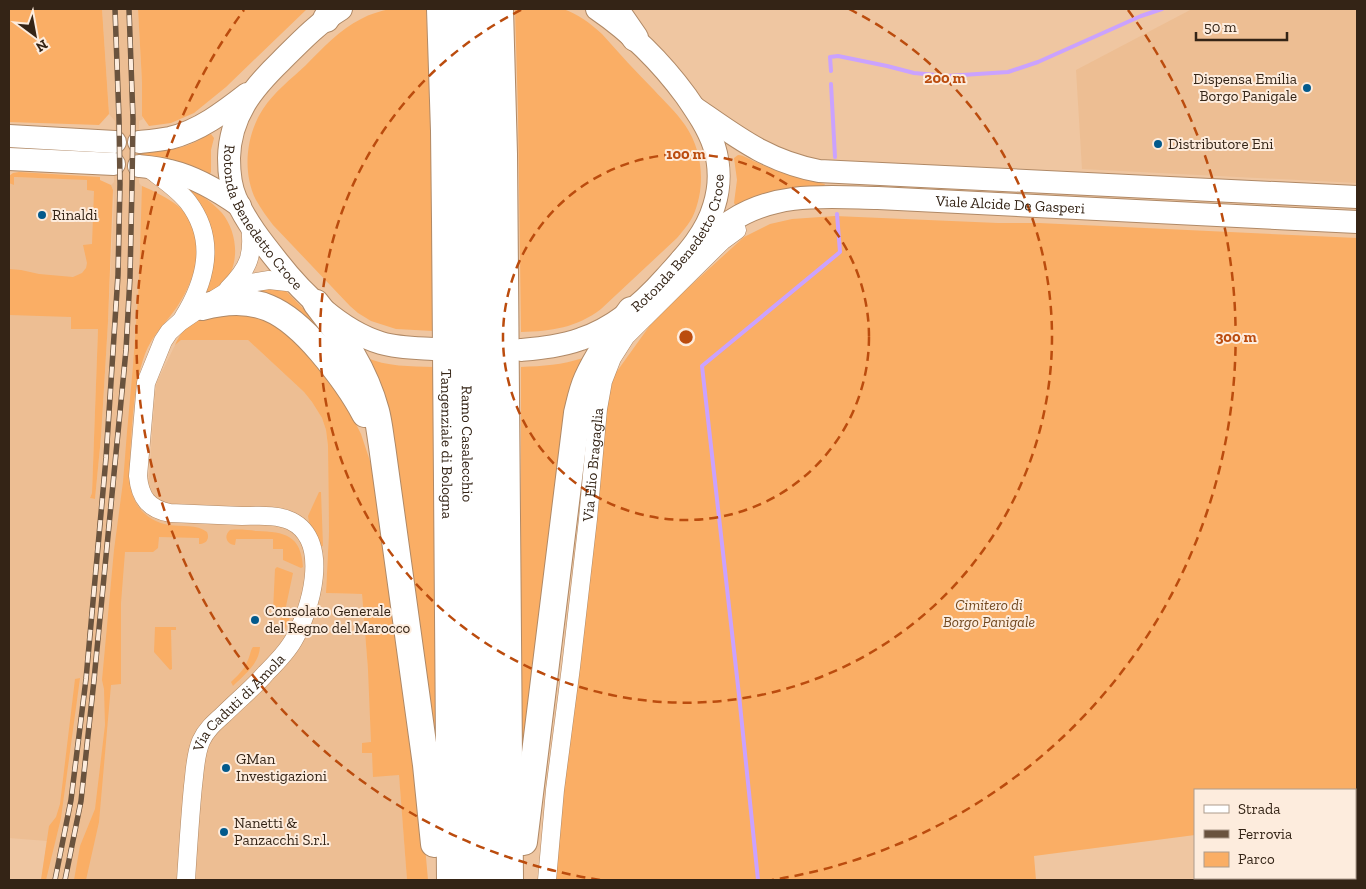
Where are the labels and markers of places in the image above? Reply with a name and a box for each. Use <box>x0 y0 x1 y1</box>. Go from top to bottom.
place label: Dispensa Emilia Borgo Panigale <box>1193 70 1297 105</box>
marker: Dispensa Emilia Borgo Panigale <box>1301 82 1313 94</box>
place label: Distributore Eni <box>1168 135 1273 153</box>
marker: Distributore Eni <box>1152 138 1164 150</box>
place label: Rinaldi <box>52 206 98 224</box>
marker: Rinaldi <box>36 209 48 221</box>
centre of rings <box>677 328 695 346</box>
place label: Consolato Generale del Regno del Marocco <box>265 602 411 637</box>
marker: Consolato Generale del Regno del Marocco <box>249 614 261 626</box>
place label: GMan Investigazioni <box>236 750 327 785</box>
marker: GMan Investigazioni <box>220 762 232 774</box>
place label: Nanetti & Panzacchi S.r.l. <box>234 814 330 849</box>
marker: Nanetti & Panzacchi S.r.l. <box>218 826 230 838</box>

